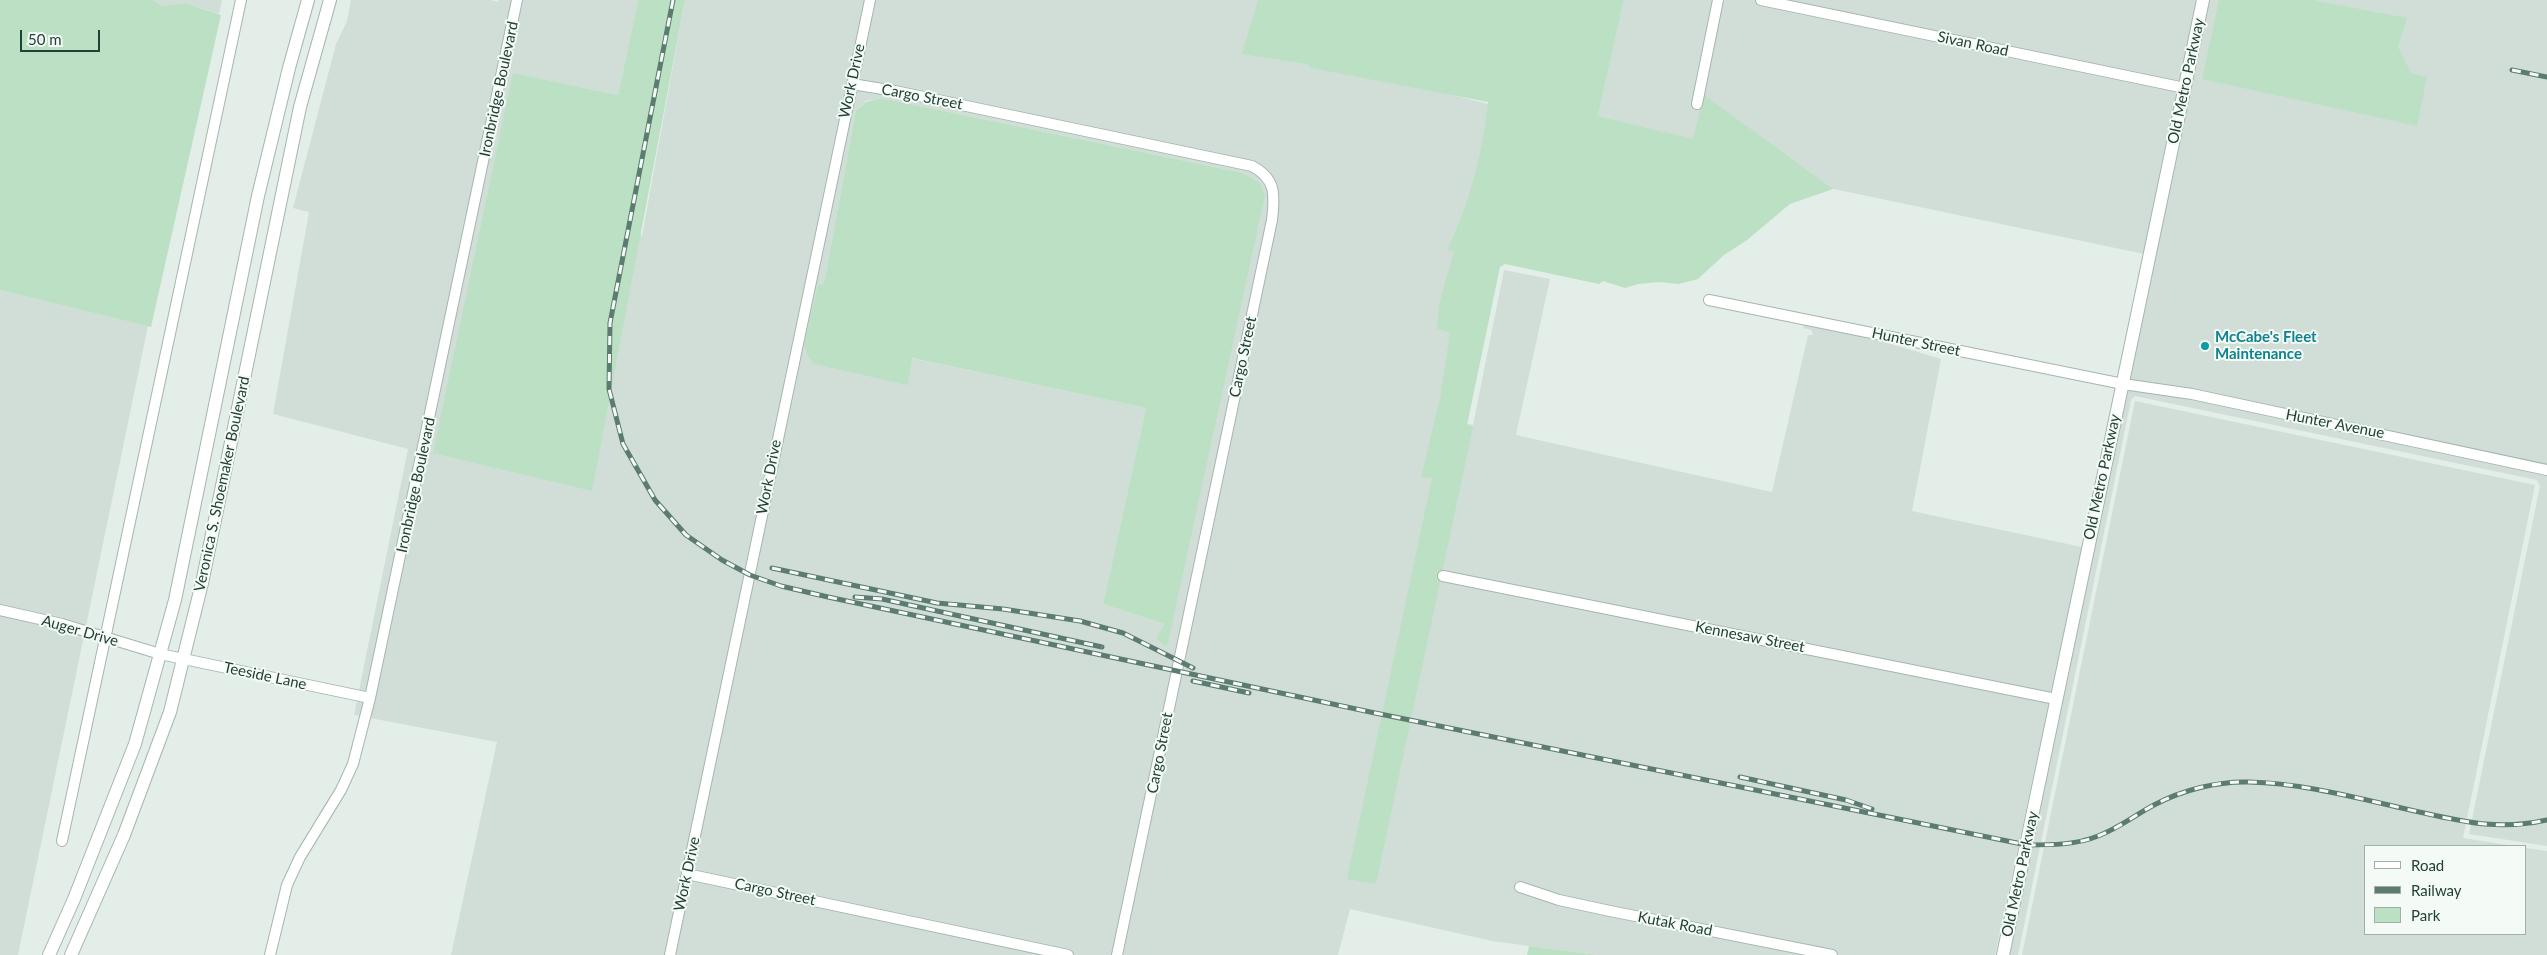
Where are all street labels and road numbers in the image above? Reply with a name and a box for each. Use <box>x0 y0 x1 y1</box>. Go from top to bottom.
street label: Old Metro Parkway <box>2164 16 2208 146</box>
street label: Ironbridge Boulevard <box>476 20 522 158</box>
street label: Sivan Road <box>1936 28 2010 60</box>
street label: Work Drive <box>835 42 869 120</box>
street label: Cargo Street <box>880 80 964 114</box>
street label: Cargo Street <box>1226 315 1260 399</box>
street label: Hunter Street <box>1870 324 1962 360</box>
street label: Veronica S. Shoemaker Boulevard <box>190 375 254 593</box>
street label: Hunter Avenue <box>2284 406 2386 442</box>
street label: Old Metro Parkway <box>2080 412 2124 542</box>
street label: Ironbridge Boulevard <box>393 416 439 554</box>
street label: Work Drive <box>753 438 785 516</box>
street label: Auger Drive <box>40 611 120 651</box>
street label: Kennesaw Street <box>1694 618 1806 656</box>
street label: Teeside Lane <box>222 658 308 694</box>
street label: Cargo Street <box>1143 711 1177 795</box>
street label: Old Metro Parkway <box>1998 809 2042 939</box>
street label: Work Drive <box>670 835 704 913</box>
street label: Cargo Street <box>733 875 817 909</box>
street label: Kutak Road <box>1636 908 1714 940</box>

